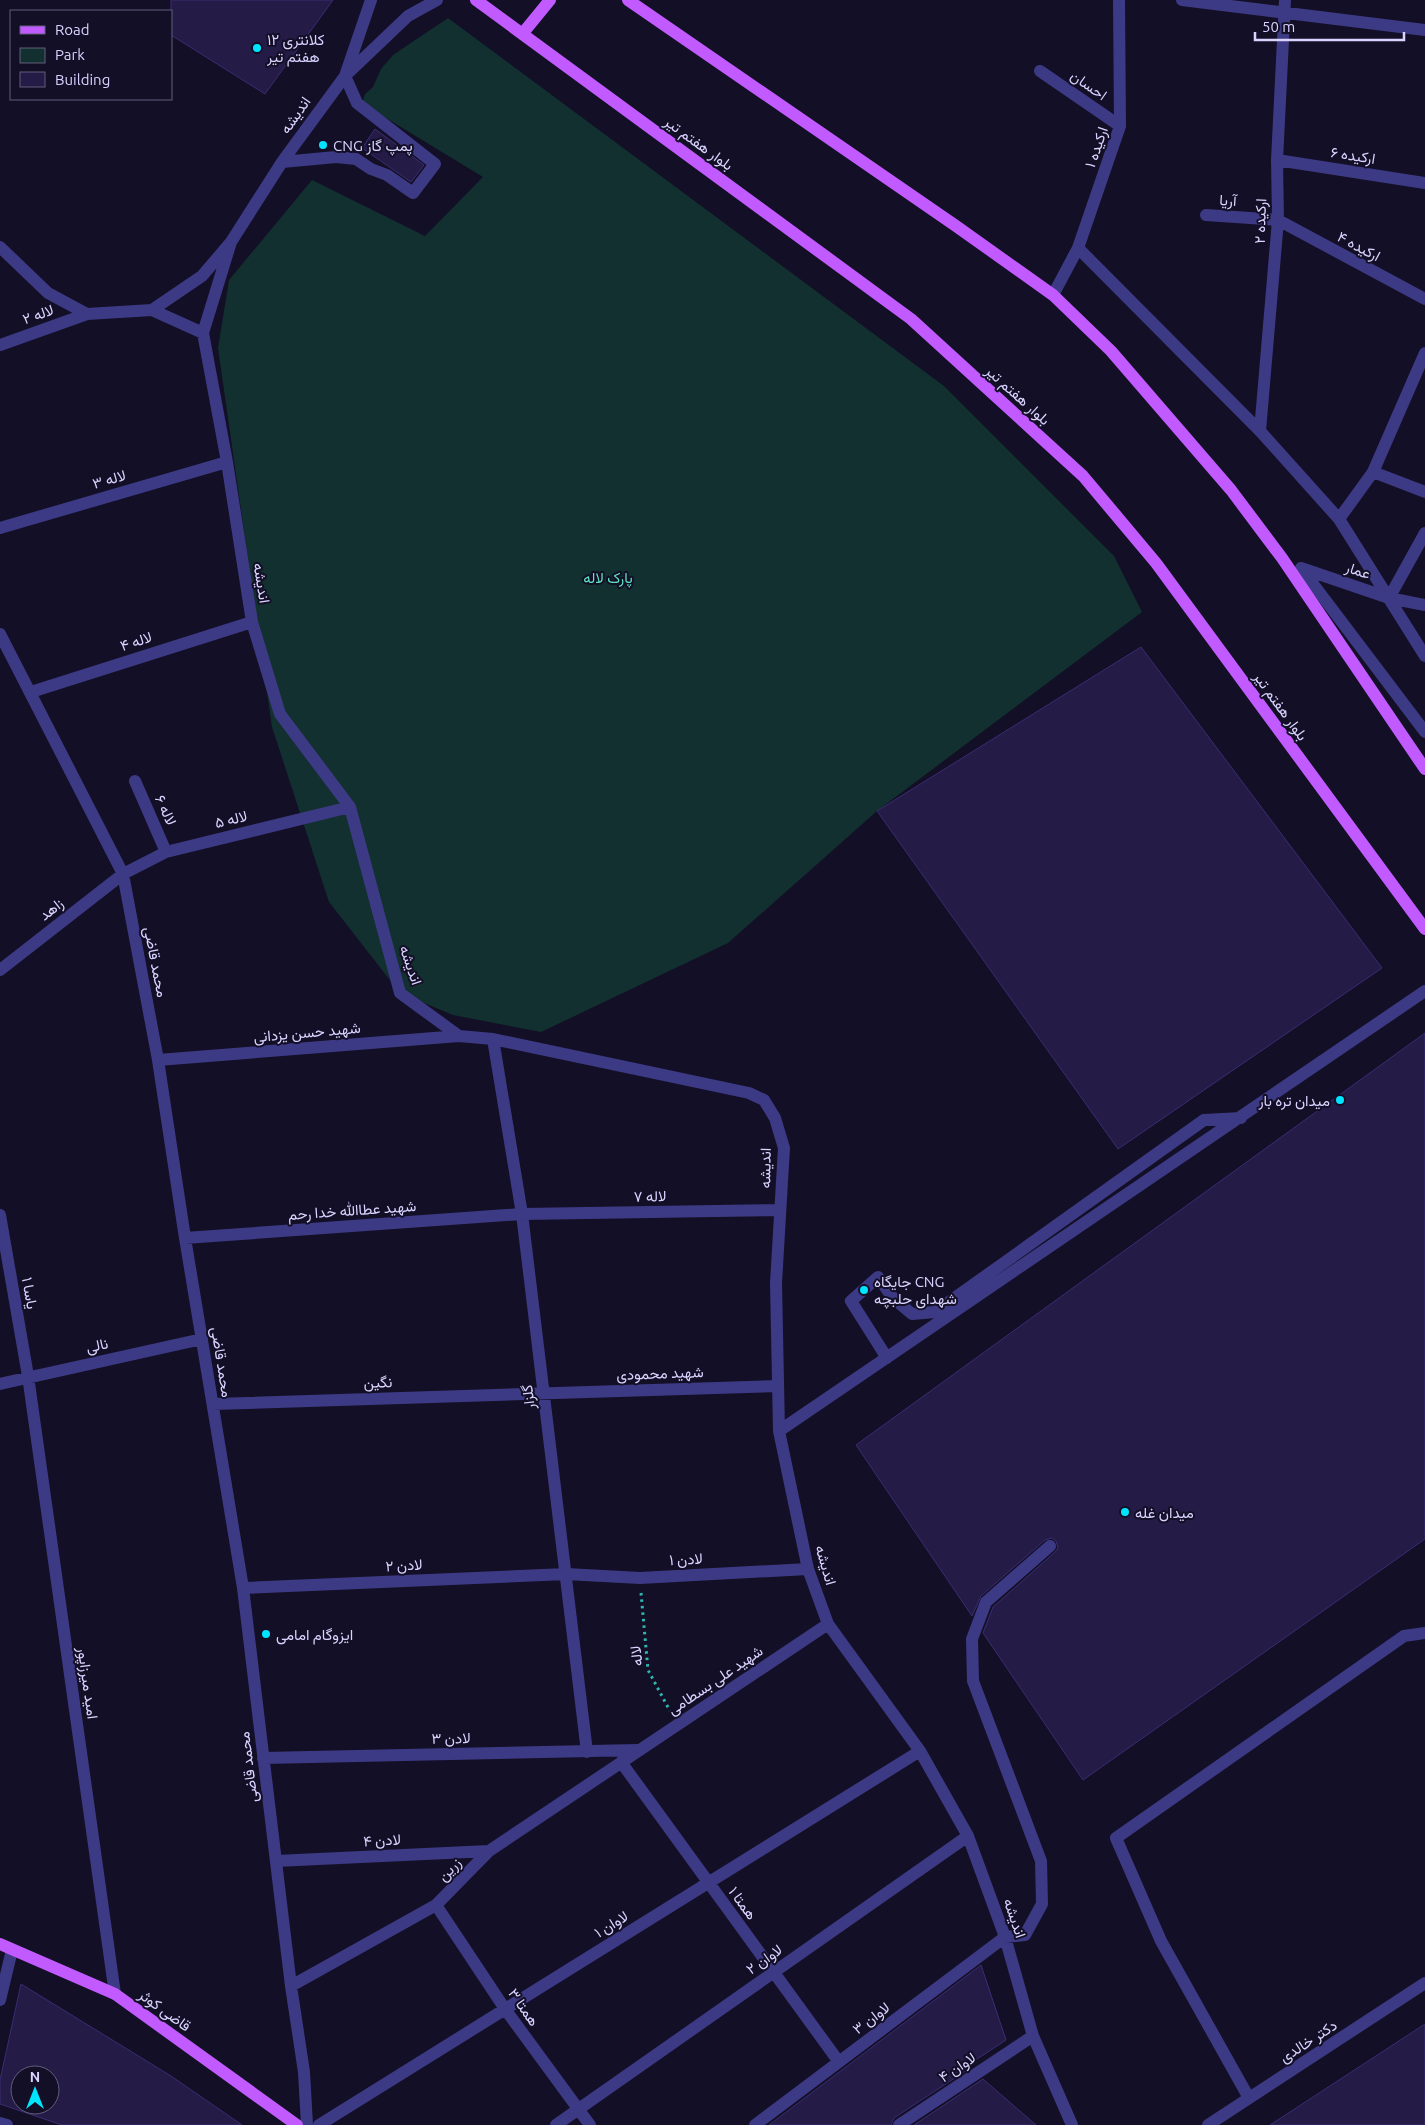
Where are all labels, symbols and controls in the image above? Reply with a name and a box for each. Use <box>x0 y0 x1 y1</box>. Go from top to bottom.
legend <box>10 10 172 100</box>
scale bar <box>1255 10 1404 42</box>
text: 50 m <box>1262 18 1295 35</box>
text: Road <box>55 21 90 38</box>
place label: کلانتری ۱۲ هفتم تیر <box>266 31 325 67</box>
marker: کلانتری ۱۲ هفتم تیر <box>251 42 263 54</box>
text: Park <box>55 46 85 63</box>
street label: احسان <box>1067 66 1110 104</box>
text: Building <box>55 71 110 88</box>
street label: اندیشه <box>276 93 314 137</box>
street label: بلوار هفتم تیر <box>659 112 737 175</box>
street label: ارکیده ۱ <box>1081 124 1112 170</box>
place label: CNG پمپ گاز <box>333 137 413 156</box>
marker: CNG پمپ گاز <box>317 139 329 151</box>
street label: ارکیده ۶ <box>1329 143 1377 168</box>
street label: آریا <box>1219 191 1239 210</box>
street label: ارکیده ۲ <box>1251 198 1270 244</box>
street label: ارکیده ۴ <box>1334 228 1383 265</box>
street label: لاله ۲ <box>20 301 56 327</box>
street label: بلوار هفتم تیر <box>980 361 1054 430</box>
street label: لاله ۳ <box>90 466 128 492</box>
street label: عمار <box>1342 558 1373 583</box>
street label: اندیشه <box>249 561 274 605</box>
park label: پارک لاله <box>583 569 633 588</box>
street label: لاله ۴ <box>118 628 154 654</box>
street label: بلوار هفتم تیر <box>1248 668 1312 745</box>
street label: لاله ۶ <box>152 792 180 828</box>
street label: لاله ۵ <box>213 807 249 831</box>
street label: زاهد <box>36 894 67 924</box>
street label: محمد قاضی <box>139 925 171 999</box>
street label: اندیشه <box>395 943 426 987</box>
street label: شهید حسن یزدانی <box>253 1019 362 1047</box>
place label: میدان تره بار <box>1257 1092 1330 1110</box>
marker: میدان تره بار <box>1334 1094 1346 1106</box>
street label: اندیشه <box>756 1147 775 1189</box>
street label: لاله ۷ <box>633 1187 667 1205</box>
street label: شهید عطاالله خدا رحم <box>287 1197 417 1225</box>
place label: جایگاه CNG شهدای حلبچه <box>874 1273 957 1309</box>
street label: یاسا ۱ <box>18 1276 41 1310</box>
marker: جایگاه CNG شهدای حلبچه <box>858 1284 870 1296</box>
street label: محمد قاضی <box>206 1325 236 1399</box>
street label: نالی <box>84 1334 110 1358</box>
street label: شهید محمودی <box>616 1363 704 1385</box>
street label: نگین <box>363 1373 393 1393</box>
street label: گلزار <box>518 1383 539 1411</box>
place label: میدان غله <box>1135 1504 1194 1522</box>
marker: میدان غله <box>1119 1506 1131 1518</box>
street label: اندیشه <box>811 1543 840 1587</box>
street label: لادن ۱ <box>669 1550 703 1569</box>
street label: لادن ۲ <box>385 1556 423 1575</box>
place label: ایزوگام امامی <box>276 1626 353 1645</box>
marker: ایزوگام امامی <box>260 1628 272 1640</box>
street label: شهید علی بسطامی <box>664 1642 767 1720</box>
street label: امید میرزاپور <box>72 1645 101 1720</box>
street label: لاله <box>626 1645 646 1667</box>
street label: لادن ۳ <box>431 1729 471 1748</box>
street label: محمد قاضی <box>235 1730 263 1803</box>
street label: لادن ۴ <box>363 1831 401 1850</box>
street label: زرین <box>434 1854 466 1886</box>
street label: همتا ۱ <box>725 1883 761 1923</box>
street label: اندیشه <box>999 1896 1030 1940</box>
street label: لاوان ۱ <box>591 1907 632 1942</box>
street label: لاوان ۲ <box>743 1941 786 1978</box>
street label: قاضی کوثر <box>134 1985 194 2036</box>
street label: همتا ۳ <box>505 1985 543 2029</box>
street label: لاوان ۳ <box>849 1999 894 2038</box>
street label: دکتر خالدی <box>1276 2016 1341 2068</box>
street label: لاوان ۴ <box>935 2049 979 2086</box>
north arrow <box>10 2065 60 2115</box>
text: N <box>30 2069 40 2085</box>

